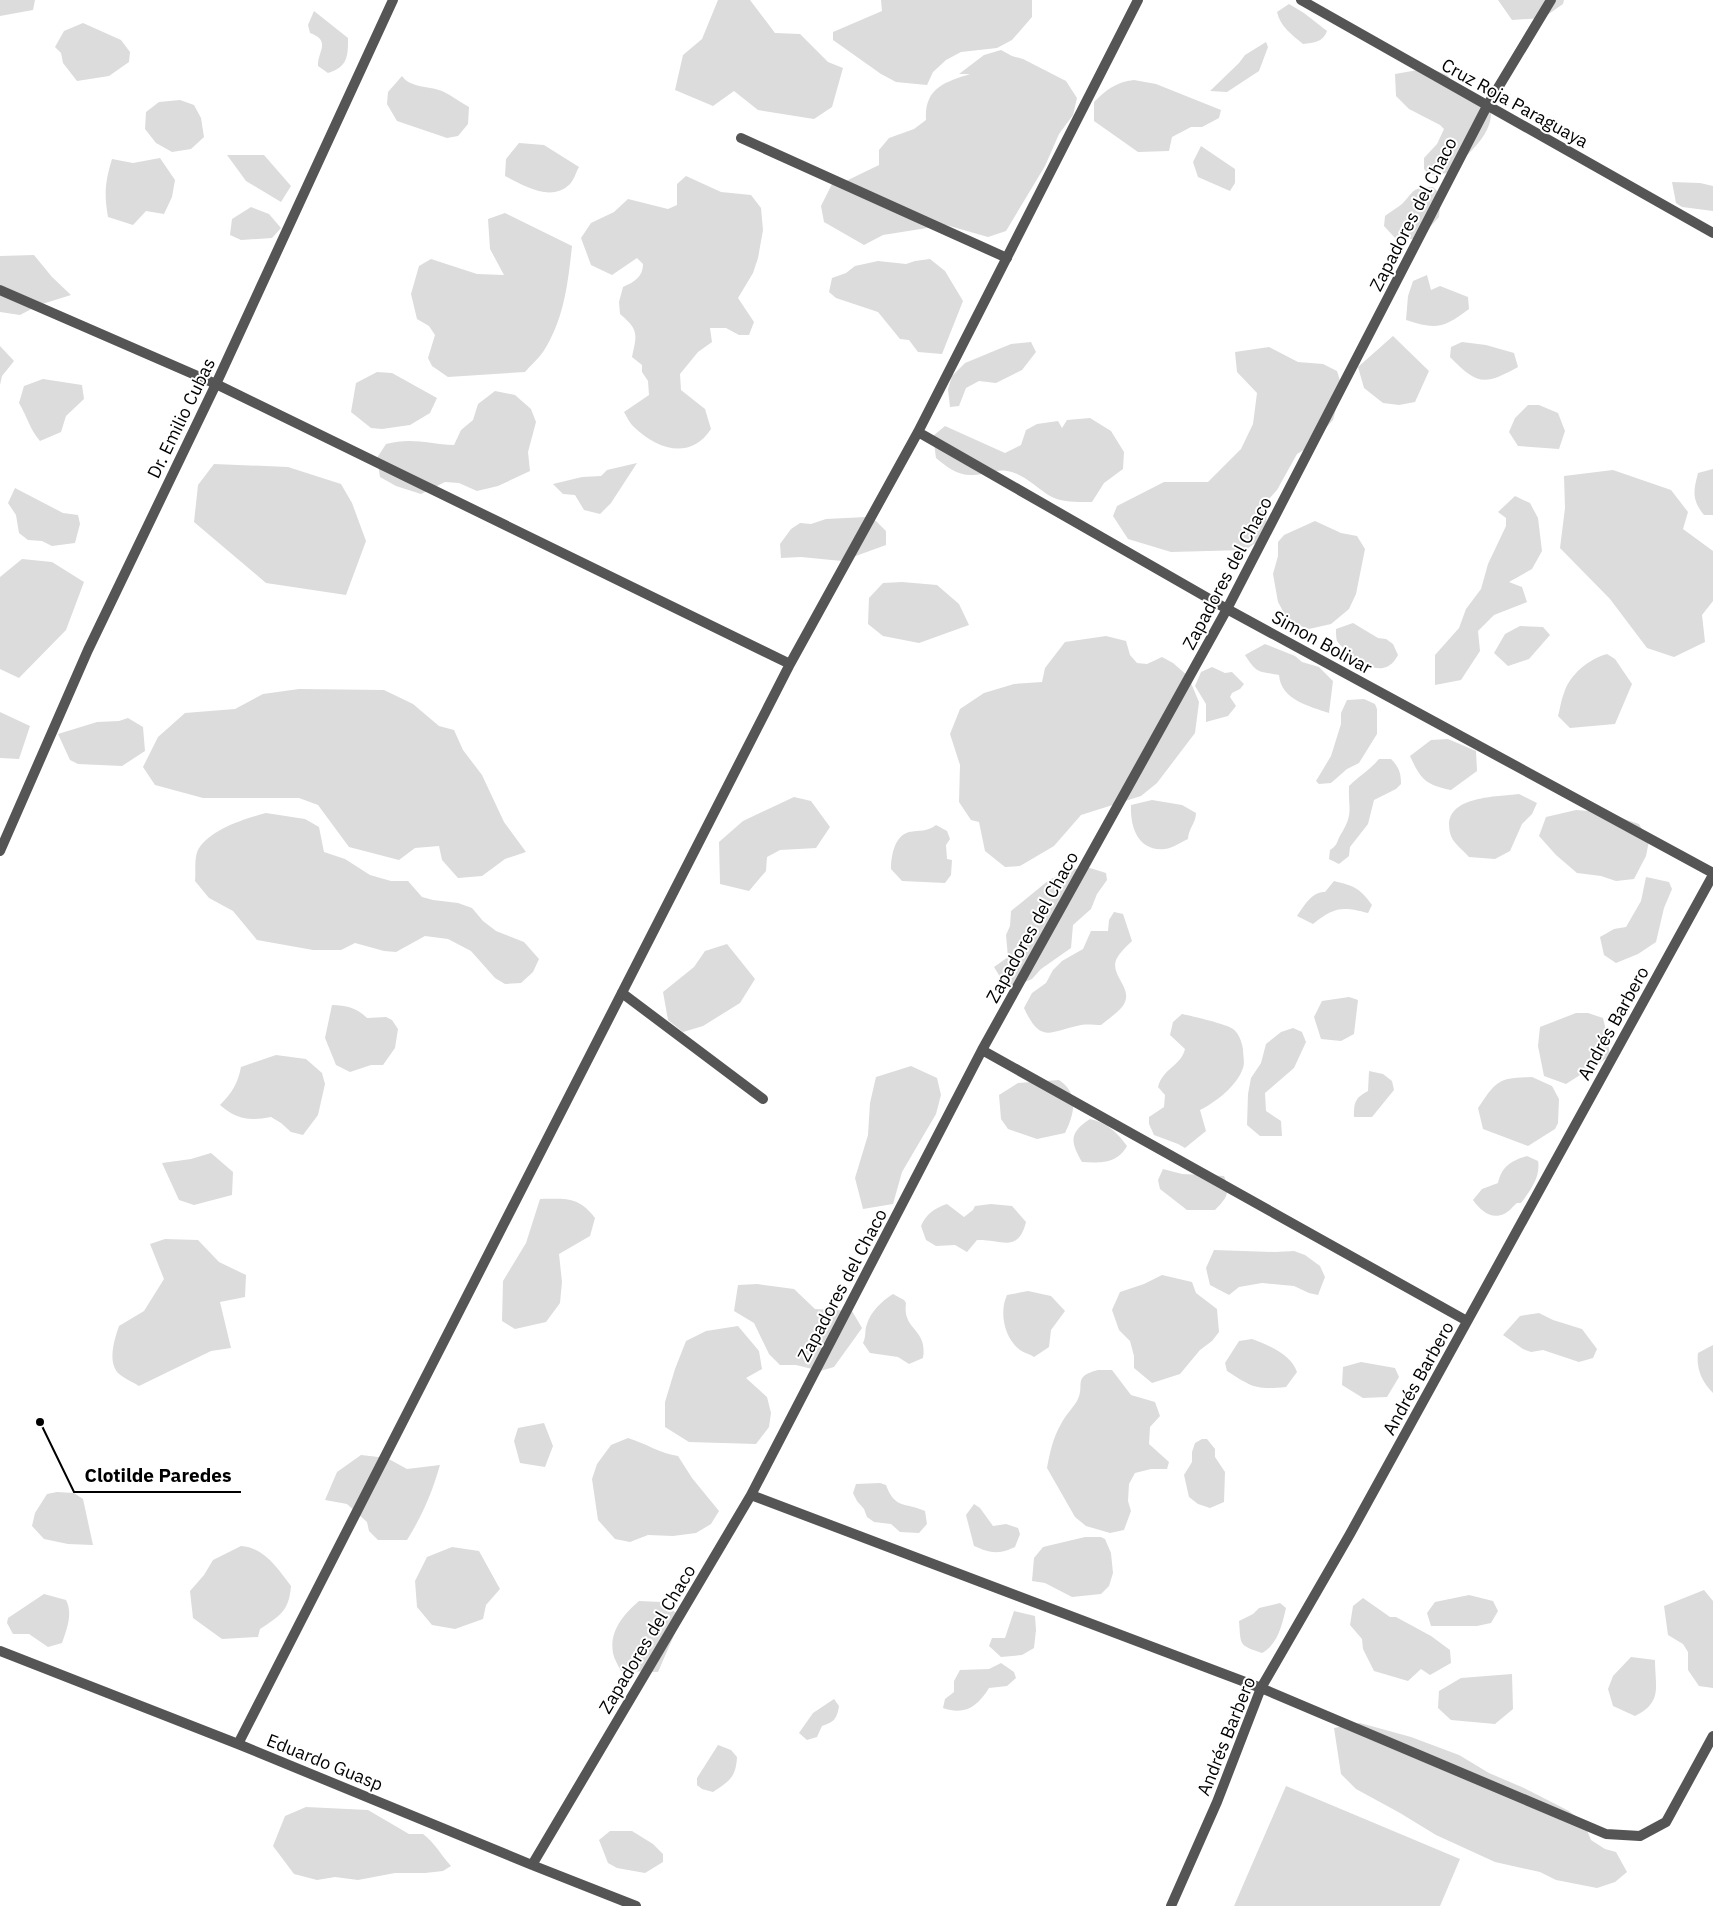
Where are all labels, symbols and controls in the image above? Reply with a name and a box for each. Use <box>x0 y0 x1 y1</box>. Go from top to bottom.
street label: Cruz Roja Paraguaya <box>1438 53 1593 153</box>
street label: Zapadores del Chaco <box>1364 133 1462 295</box>
street label: Dr. Emilio Cubas <box>142 354 220 482</box>
street label: Zapadores del Chaco <box>1177 493 1277 653</box>
street label: Simon Bolivar <box>1268 605 1377 679</box>
street label: Zapadores del Chaco <box>981 847 1083 1007</box>
street label: Andrés Barbero <box>1572 962 1654 1084</box>
street label: Zapadores del Chaco <box>792 1205 892 1365</box>
street label: Andrés Barbero <box>1377 1317 1459 1439</box>
callout: Clotilde Paredes <box>74 1458 241 1492</box>
text: Clotilde Paredes <box>85 1463 231 1487</box>
street label: Zapadores del Chaco <box>593 1560 701 1718</box>
street label: Andrés Barbero <box>1192 1673 1260 1799</box>
street label: Eduardo Guasp <box>263 1728 387 1796</box>

